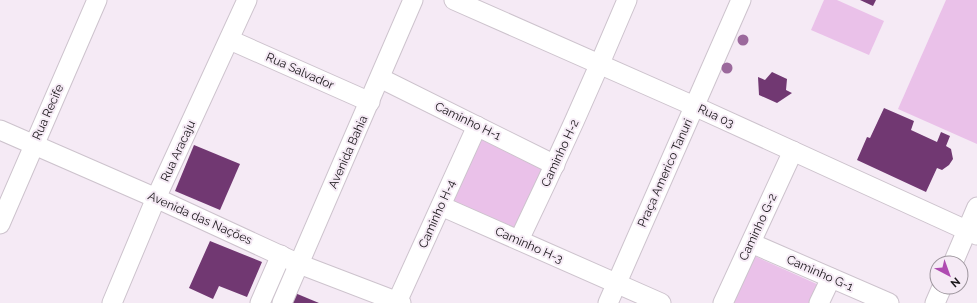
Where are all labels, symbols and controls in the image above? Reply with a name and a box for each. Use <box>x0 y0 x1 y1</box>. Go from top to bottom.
street label: Rua Salvador <box>264 50 337 93</box>
street label: Rua Recife <box>30 82 66 142</box>
street label: Caminho H-1 <box>433 99 503 143</box>
street label: Rua 03 <box>696 102 736 130</box>
street label: Avenida Bahia <box>326 113 370 191</box>
street label: Caminho H-2 <box>538 117 582 189</box>
street label: Praça Americo Tanuri <box>635 117 695 229</box>
street label: Rua Aracaju <box>158 118 198 184</box>
street label: Caminho H-4 <box>416 177 458 250</box>
street label: Avenida das Nações <box>146 189 255 247</box>
street label: Caminho G-2 <box>736 191 780 263</box>
street label: Caminho H-3 <box>493 224 565 266</box>
street label: Caminho G-1 <box>785 252 855 294</box>
north arrow <box>929 255 969 295</box>
text: N <box>948 275 963 290</box>

